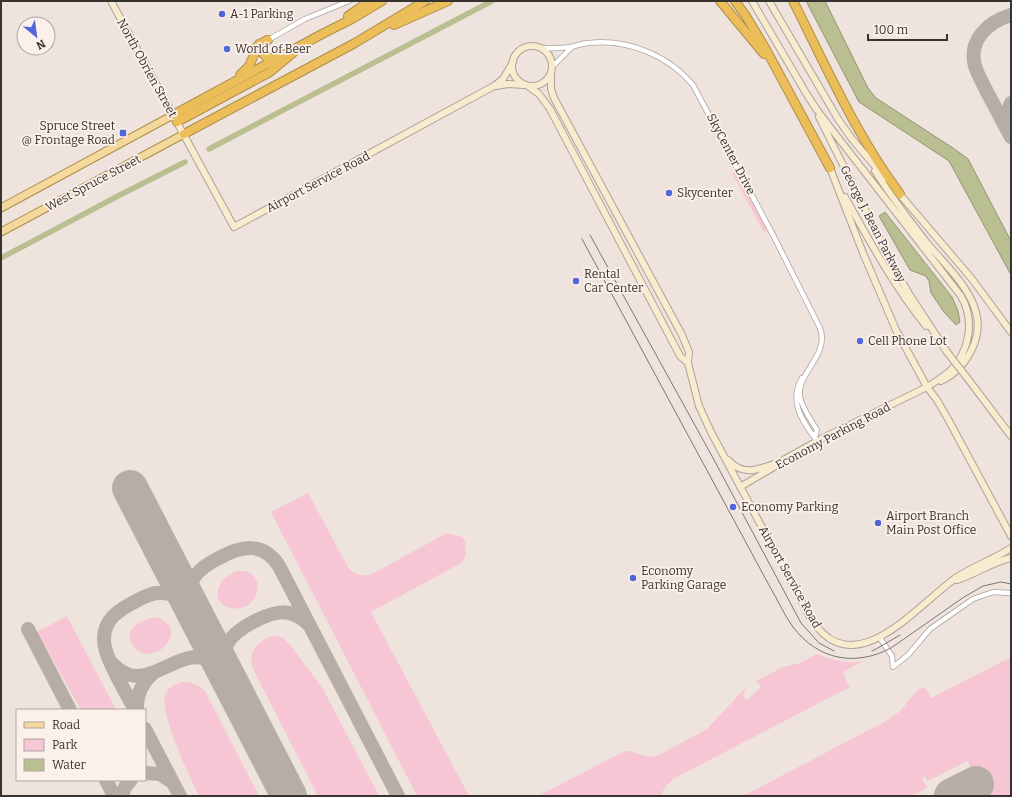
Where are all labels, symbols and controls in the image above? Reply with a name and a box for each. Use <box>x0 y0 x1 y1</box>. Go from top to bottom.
place label: A-1 Parking <box>230 7 294 21</box>
marker: A-1 Parking <box>217 9 227 19</box>
north arrow <box>16 16 56 56</box>
street label: North Obrien Street <box>114 16 180 120</box>
scale bar <box>868 16 947 42</box>
text: 100 m <box>874 23 909 37</box>
text: N <box>33 37 47 52</box>
place label: World of Beer <box>235 42 312 56</box>
marker: World of Beer <box>222 44 232 54</box>
street label: SkyCenter Drive <box>704 111 758 197</box>
place label: Spruce Street @ Frontage Road <box>22 119 116 147</box>
marker: Spruce Street @ Frontage Road <box>118 128 128 138</box>
street label: Airport Service Road <box>264 149 372 215</box>
street label: West Spruce Street <box>43 152 144 214</box>
street label: George J. Bean Parkway <box>837 163 909 285</box>
place label: Skycenter <box>677 186 734 200</box>
marker: Skycenter <box>664 188 674 198</box>
place label: Rental Car Center <box>584 267 644 295</box>
marker: Rental Car Center <box>571 276 581 286</box>
place label: Cell Phone Lot <box>868 334 948 348</box>
marker: Cell Phone Lot <box>855 336 865 346</box>
street label: Economy Parking Road <box>773 400 893 472</box>
place label: Economy Parking <box>741 500 839 514</box>
marker: Economy Parking <box>728 502 738 512</box>
place label: Airport Branch Main Post Office <box>886 509 976 537</box>
marker: Airport Branch Main Post Office <box>873 518 883 528</box>
street label: Airport Service Road <box>756 523 824 631</box>
place label: Economy Parking Garage <box>641 564 726 592</box>
marker: Economy Parking Garage <box>628 573 638 583</box>
legend <box>16 709 146 781</box>
text: Road <box>52 718 80 732</box>
text: Park <box>52 738 78 752</box>
text: Water <box>52 758 87 772</box>

